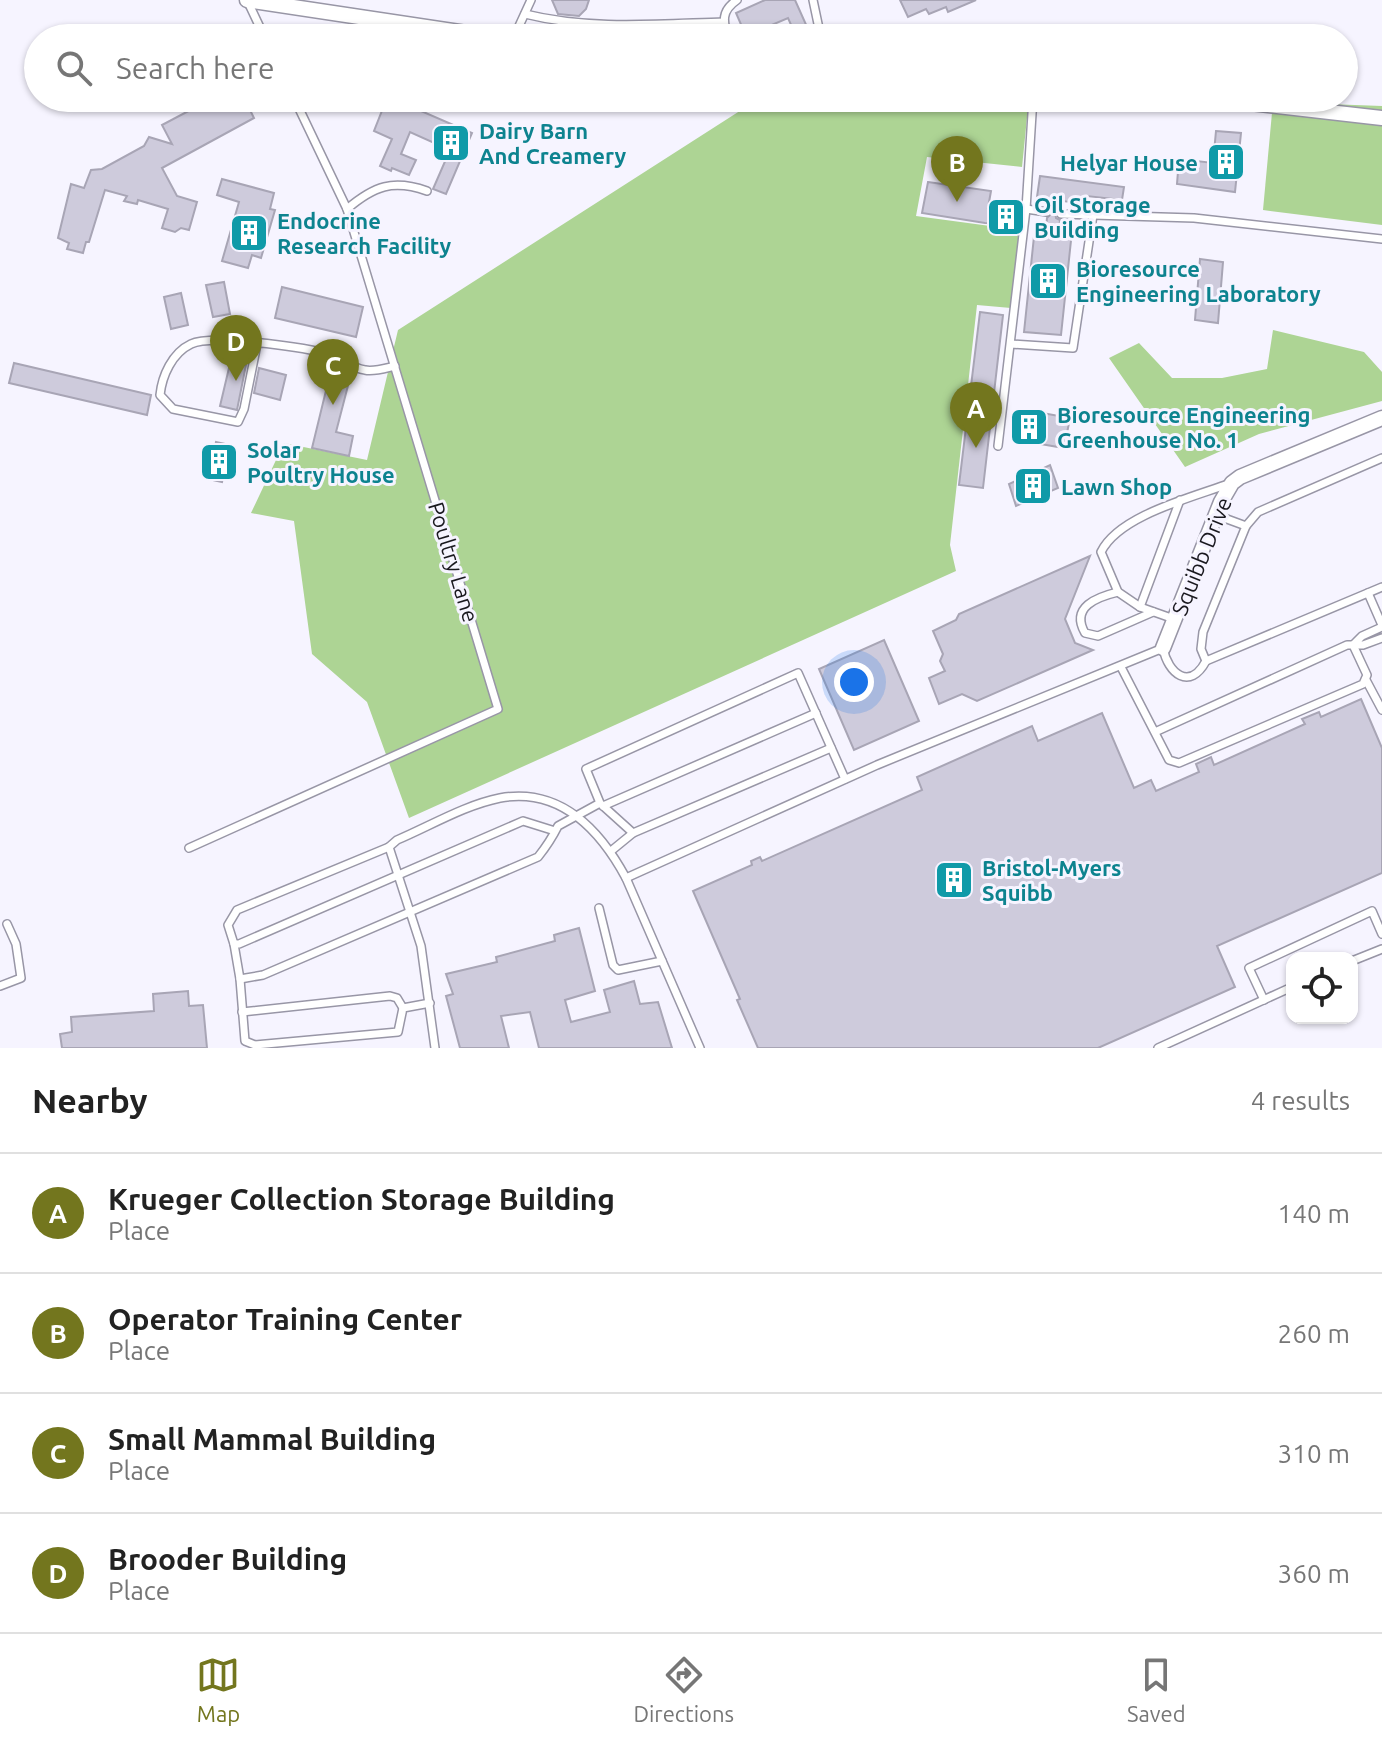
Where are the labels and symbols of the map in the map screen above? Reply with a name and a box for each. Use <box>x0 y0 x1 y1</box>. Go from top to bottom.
place label: Dairy Barn And Creamery <box>479 118 627 168</box>
building icon: Dairy Barn And Creamery <box>430 122 472 164</box>
pin: B <box>931 136 983 202</box>
building icon: Helyar House <box>1205 141 1247 183</box>
place label: Helyar House <box>1060 150 1198 175</box>
place label: Oil Storage Building <box>1034 192 1151 242</box>
building icon: Oil Storage Building <box>985 196 1027 238</box>
place label: Endocrine Research Facility <box>277 208 451 258</box>
building icon: Endocrine Research Facility <box>228 212 270 254</box>
place label: Bioresource Engineering Laboratory <box>1076 256 1321 306</box>
building icon: Bioresource Engineering Laboratory <box>1027 260 1069 302</box>
pin: D <box>210 315 262 381</box>
pin: C <box>307 339 359 405</box>
pin: A <box>950 382 1002 448</box>
place label: Bioresource Engineering Greenhouse No. 1 <box>1057 402 1310 452</box>
building icon: Bioresource Engineering Greenhouse No. 1 <box>1008 406 1050 448</box>
place label: Solar Poultry House <box>247 437 395 487</box>
building icon: Solar Poultry House <box>198 441 240 483</box>
building icon: Lawn Shop <box>1012 465 1054 507</box>
place label: Lawn Shop <box>1061 474 1172 499</box>
street label: Squibb Drive <box>1166 493 1236 619</box>
street label: Poultry Lane <box>424 499 484 625</box>
your location <box>834 662 874 702</box>
place label: Bristol-Myers Squibb <box>982 855 1122 905</box>
building icon: Bristol-Myers Squibb <box>933 859 975 901</box>

